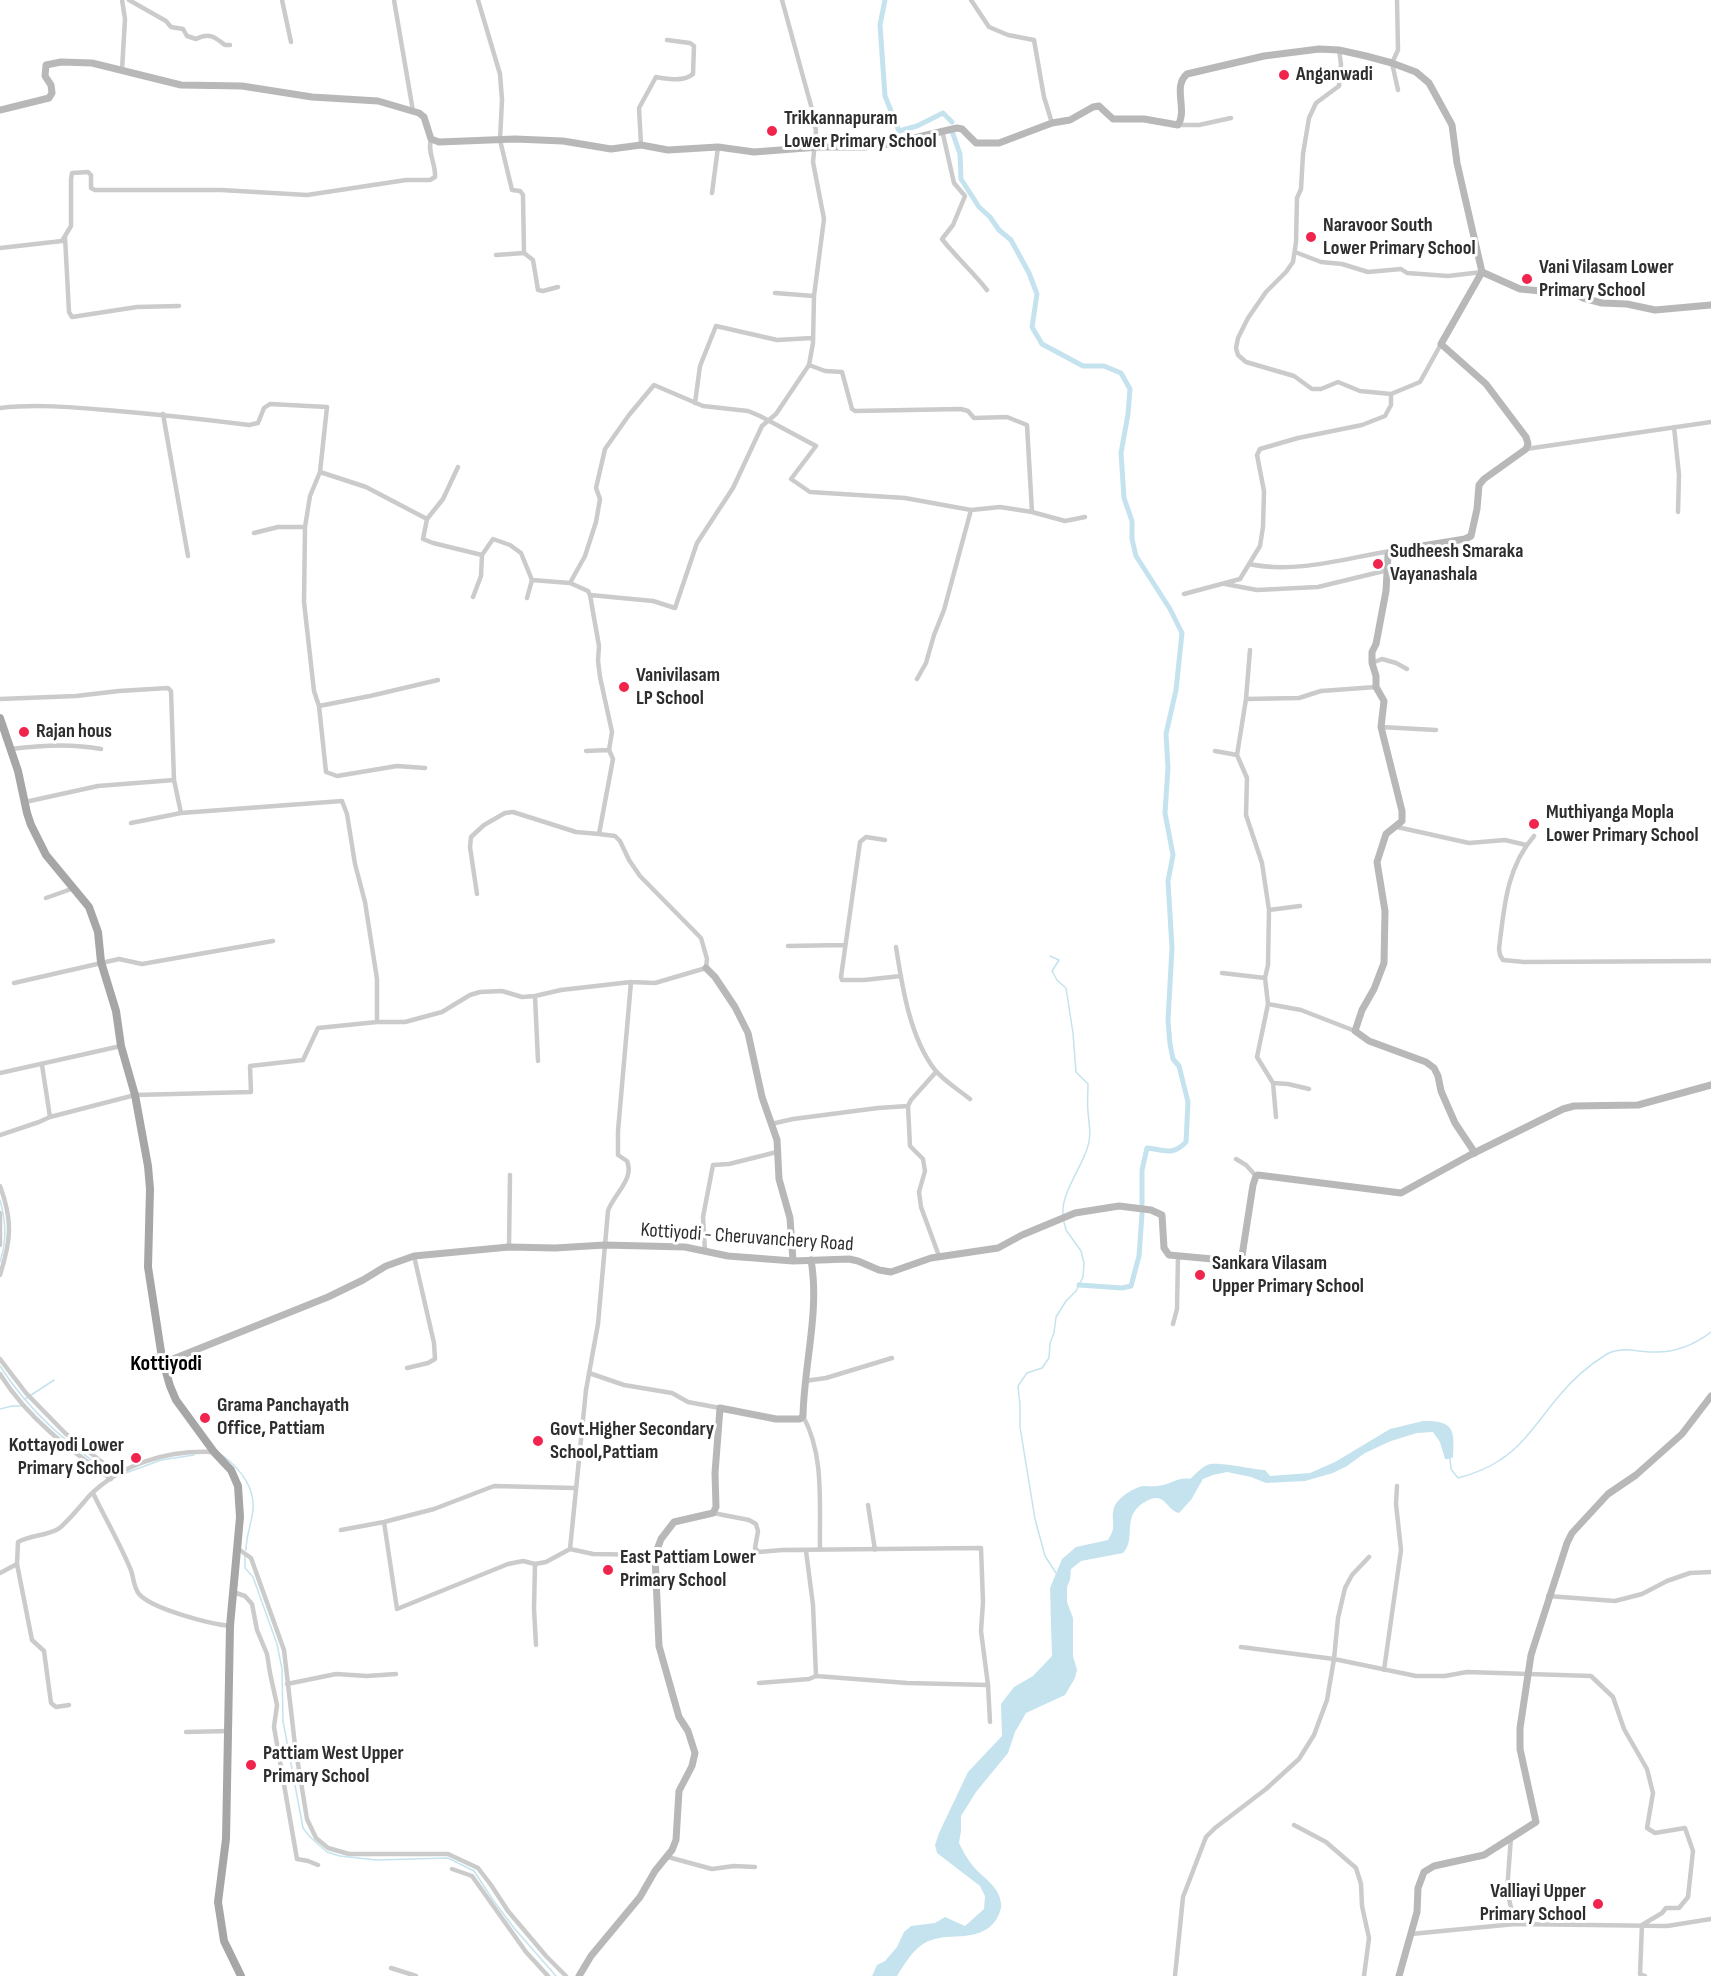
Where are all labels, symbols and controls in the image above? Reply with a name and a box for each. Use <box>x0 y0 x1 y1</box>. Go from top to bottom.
place label: Anganwadi <box>1296 63 1373 87</box>
marker: Anganwadi <box>1277 68 1291 82</box>
place label: Trikkannapuram Lower Primary School <box>784 107 937 154</box>
marker: Trikkannapuram Lower Primary School <box>765 124 779 138</box>
place label: Naravoor South Lower Primary School <box>1323 214 1476 261</box>
marker: Naravoor South Lower Primary School <box>1304 230 1318 244</box>
place label: Vani Vilasam Lower Primary School <box>1539 256 1674 303</box>
marker: Vani Vilasam Lower Primary School <box>1520 272 1534 286</box>
place label: Sudheesh Smaraka Vayanashala <box>1390 540 1523 587</box>
marker: Sudheesh Smaraka Vayanashala <box>1371 557 1385 571</box>
place label: Vanivilasam LP School <box>636 664 720 711</box>
marker: Vanivilasam LP School <box>617 680 631 694</box>
place label: Rajan hous <box>36 720 112 744</box>
marker: Rajan hous <box>17 725 31 739</box>
place label: Muthiyanga Mopla Lower Primary School <box>1546 801 1699 848</box>
marker: Muthiyanga Mopla Lower Primary School <box>1527 817 1541 831</box>
street label: Kottiyodi - Cheruvanchery Road <box>640 1219 854 1257</box>
place label: Sankara Vilasam Upper Primary School <box>1212 1252 1364 1299</box>
marker: Sankara Vilasam Upper Primary School <box>1193 1268 1207 1282</box>
district label: Kottiyodi <box>130 1351 202 1377</box>
place label: Grama Panchayath Office, Pattiam <box>217 1394 349 1441</box>
marker: Grama Panchayath Office, Pattiam <box>198 1411 212 1425</box>
place label: Govt.Higher Secondary School,Pattiam <box>550 1418 714 1465</box>
place label: Kottayodi Lower Primary School <box>9 1434 124 1481</box>
marker: Govt.Higher Secondary School,Pattiam <box>531 1434 545 1448</box>
marker: Kottayodi Lower Primary School <box>129 1451 143 1465</box>
place label: East Pattiam Lower Primary School <box>620 1546 756 1593</box>
marker: East Pattiam Lower Primary School <box>601 1563 615 1577</box>
place label: Pattiam West Upper Primary School <box>263 1742 404 1789</box>
marker: Pattiam West Upper Primary School <box>244 1758 258 1772</box>
place label: Valliayi Upper Primary School <box>1480 1880 1586 1927</box>
marker: Valliayi Upper Primary School <box>1591 1897 1605 1911</box>

